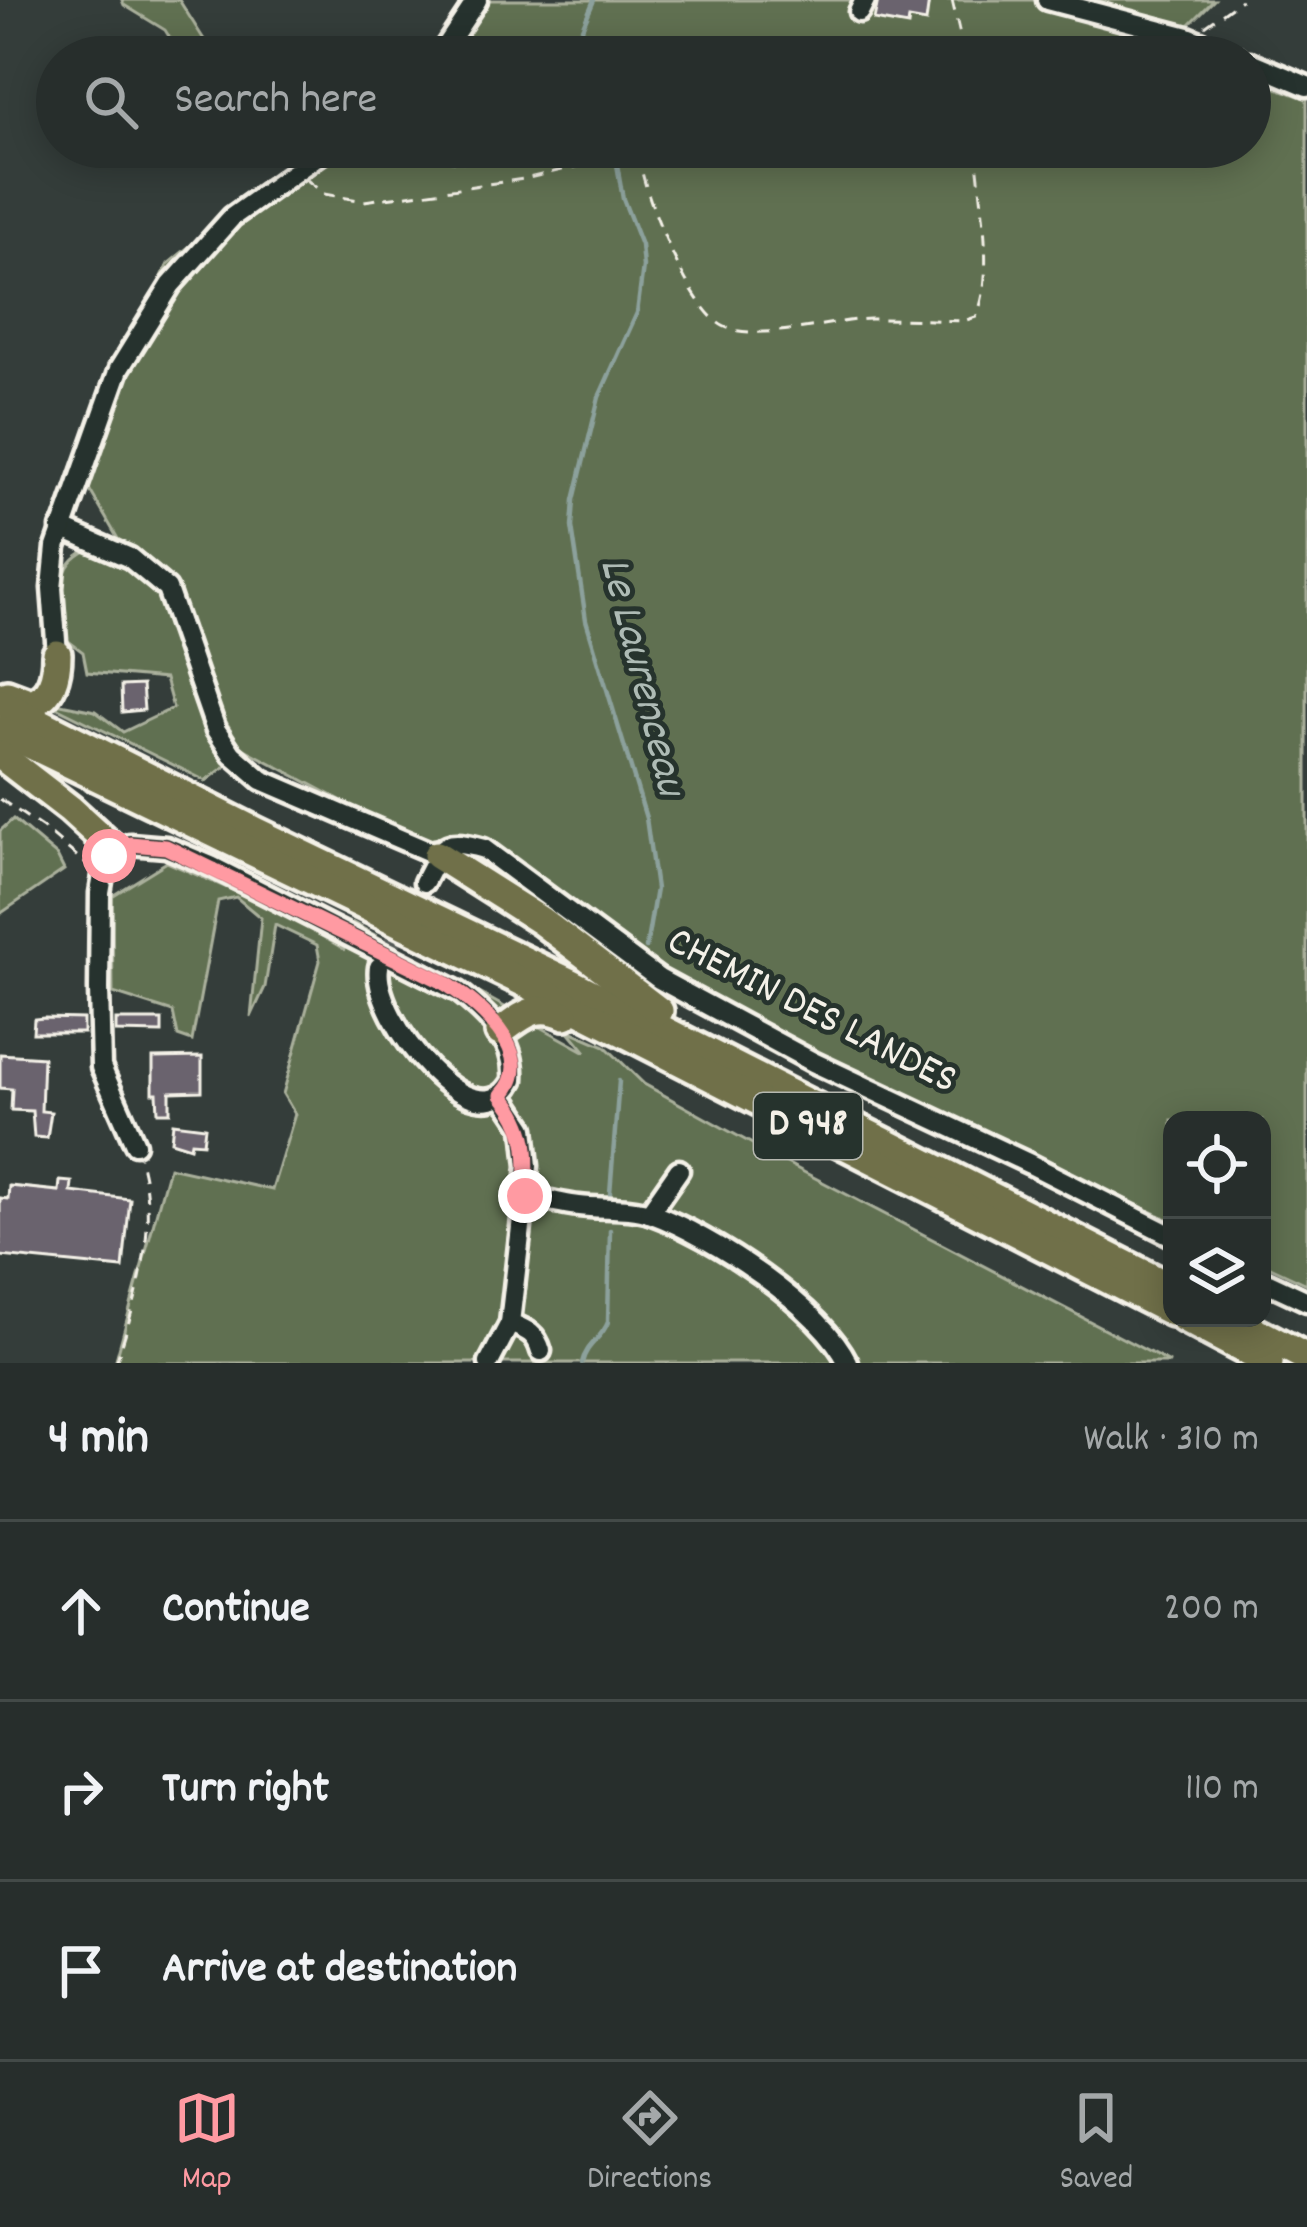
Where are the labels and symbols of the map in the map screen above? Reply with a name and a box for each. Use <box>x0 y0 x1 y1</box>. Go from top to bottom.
water label: Le Laurenceau <box>580 551 701 805</box>
route start <box>82 829 136 883</box>
street label: CHEMIN DES LANDES <box>656 914 966 1112</box>
road number: D 948 <box>754 1093 862 1159</box>
route end <box>498 1169 552 1223</box>

